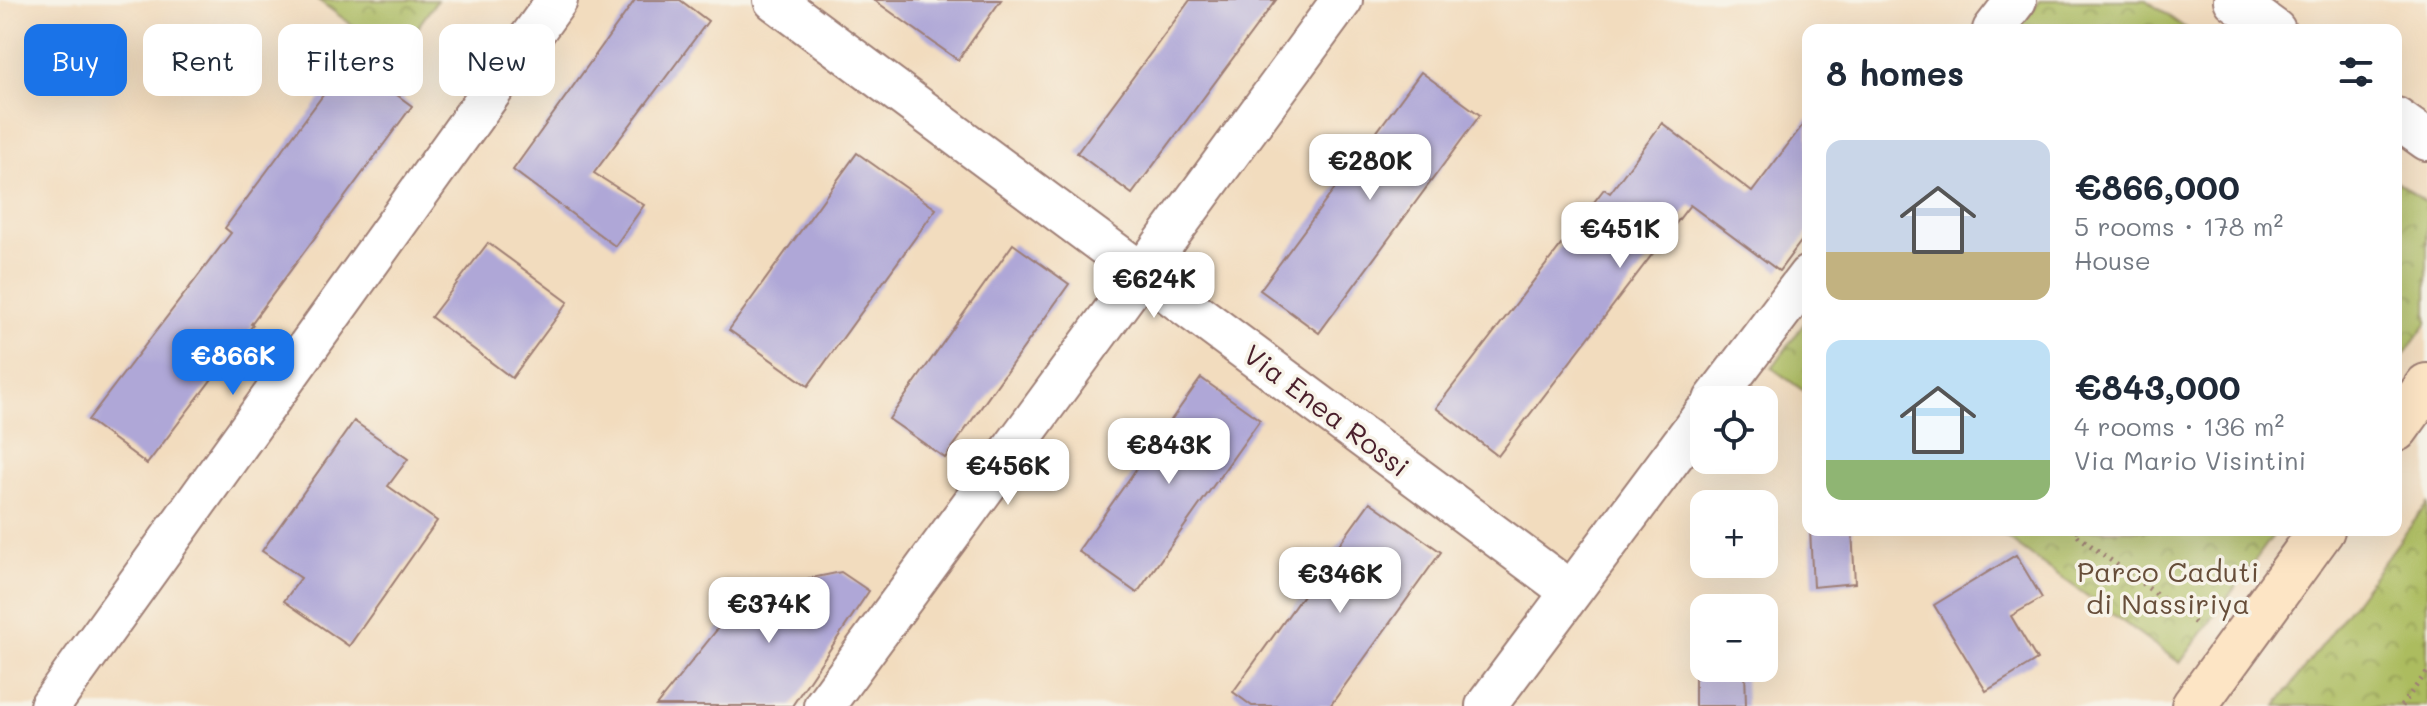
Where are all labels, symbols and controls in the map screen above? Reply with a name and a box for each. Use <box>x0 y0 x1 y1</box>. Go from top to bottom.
chip: Buy <box>24 24 127 96</box>
chip: Rent <box>143 24 262 96</box>
chip: Filters <box>278 24 423 96</box>
chip: New <box>439 24 555 96</box>
text: 8 homes <box>1826 50 1964 95</box>
icon: filters <box>2334 50 2378 94</box>
pin: €280K <box>1314 134 1426 202</box>
text: €280K <box>1327 143 1413 177</box>
text: €866,000 <box>2074 164 2240 209</box>
icon: home <box>1890 172 1986 268</box>
pin: €451K <box>1564 202 1676 270</box>
text: 5 rooms · 178 m² <box>2074 209 2283 243</box>
text: €451K <box>1579 211 1661 245</box>
text: House <box>2074 243 2151 277</box>
pin: €624K <box>1098 252 1210 320</box>
text: €624K <box>1112 261 1196 295</box>
pin: €866K <box>177 329 289 397</box>
street label: Via Enea Rossi <box>1237 336 1417 484</box>
text: €866K <box>190 338 276 372</box>
text: €843,000 <box>2074 364 2241 409</box>
icon: home <box>1890 372 1986 468</box>
map controls <box>1690 386 1778 682</box>
button: locate <box>1690 386 1778 474</box>
text: 4 rooms · 136 m² <box>2074 409 2284 443</box>
pin: €843K <box>1113 418 1225 486</box>
text: €843K <box>1126 427 1212 461</box>
pin: €456K <box>952 439 1064 507</box>
text: Via Mario Visintini <box>2074 443 2306 477</box>
text: €456K <box>965 448 1051 482</box>
button: + <box>1690 490 1778 578</box>
pin: €346K <box>1284 547 1396 615</box>
park label: Parco Caduti di Nassiriya <box>2077 553 2259 621</box>
text: €346K <box>1297 556 1383 590</box>
pin: €374K <box>713 577 825 645</box>
text: €374K <box>727 586 811 620</box>
button: − <box>1690 594 1778 682</box>

